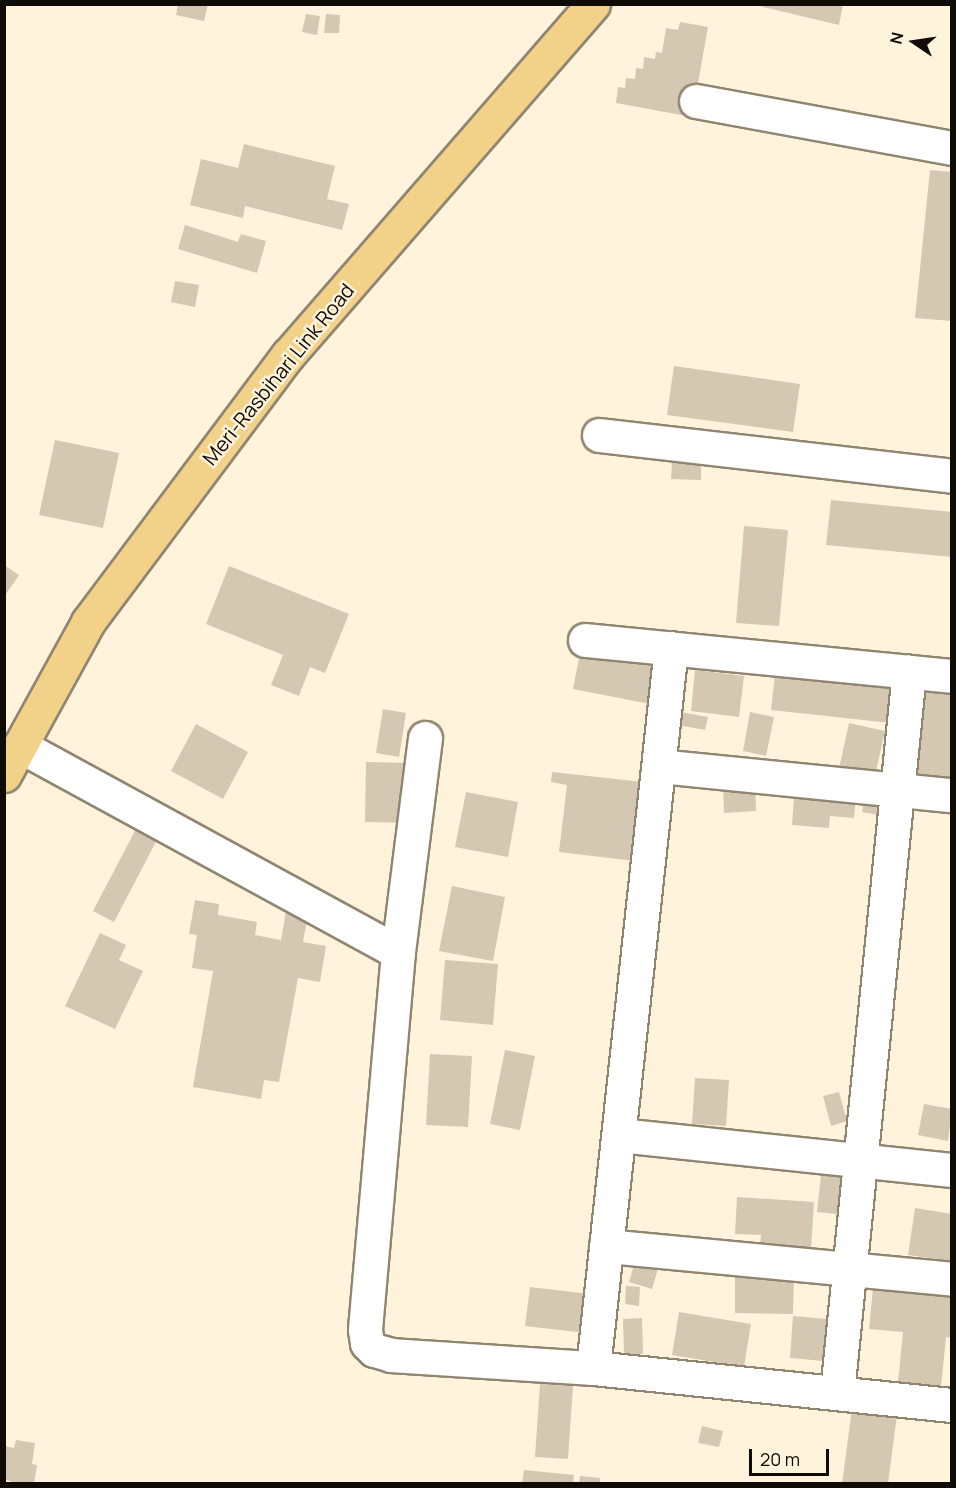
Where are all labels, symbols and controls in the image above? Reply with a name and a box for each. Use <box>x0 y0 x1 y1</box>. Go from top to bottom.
north arrow <box>884 12 944 72</box>
text: N <box>884 30 908 46</box>
street label: Meri-Rasbihari Link Road <box>197 278 359 470</box>
scale bar <box>752 1437 832 1475</box>
text: 20 m <box>760 1447 800 1471</box>

